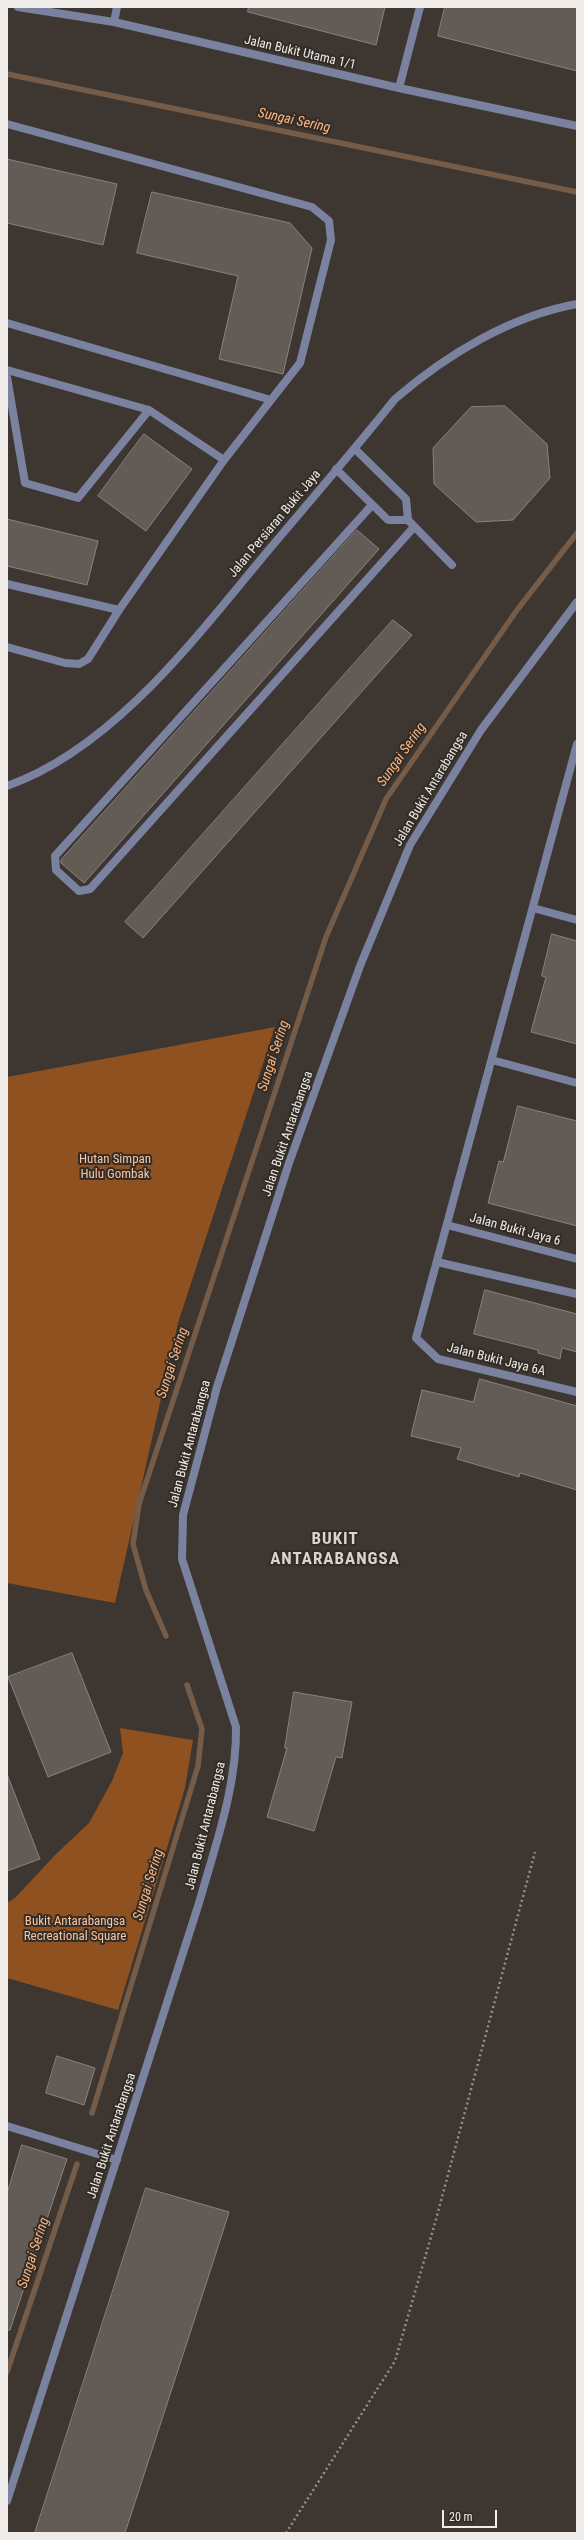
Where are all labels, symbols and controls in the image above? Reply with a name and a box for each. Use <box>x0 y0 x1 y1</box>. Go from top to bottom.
street label: Jalan Bukit Utama 1/1 <box>243 33 357 73</box>
water label: Sungai Sering <box>256 105 332 137</box>
street label: Jalan Persiaran Bukit Jaya <box>225 467 325 581</box>
water label: Sungai Sering <box>374 720 430 790</box>
street label: Jalan Bukit Antarabangsa <box>390 729 472 849</box>
water label: Sungai Sering <box>255 1018 293 1094</box>
street label: Jalan Bukit Antarabangsa <box>259 1069 317 1199</box>
park label: Hutan Simpan Hulu Gombak <box>79 1152 151 1183</box>
street label: Jalan Bukit Jaya 6 <box>468 1210 562 1250</box>
water label: Sungai Sering <box>154 1325 192 1401</box>
street label: Jalan Bukit Jaya 6A <box>445 1340 547 1380</box>
street label: Jalan Bukit Antarabangsa <box>165 1379 215 1509</box>
district label: BUKIT ANTARABANGSA <box>270 1530 400 1570</box>
street label: Jalan Bukit Antarabangsa <box>183 1760 229 1892</box>
water label: Sungai Sering <box>130 1847 168 1923</box>
park label: Bukit Antarabangsa Recreational Square <box>24 1914 126 1945</box>
street label: Jalan Bukit Antarabangsa <box>84 2071 140 2201</box>
water label: Sungai Sering <box>15 2215 53 2291</box>
scale bar <box>444 2502 499 2528</box>
text: 20 m <box>449 2510 473 2524</box>

